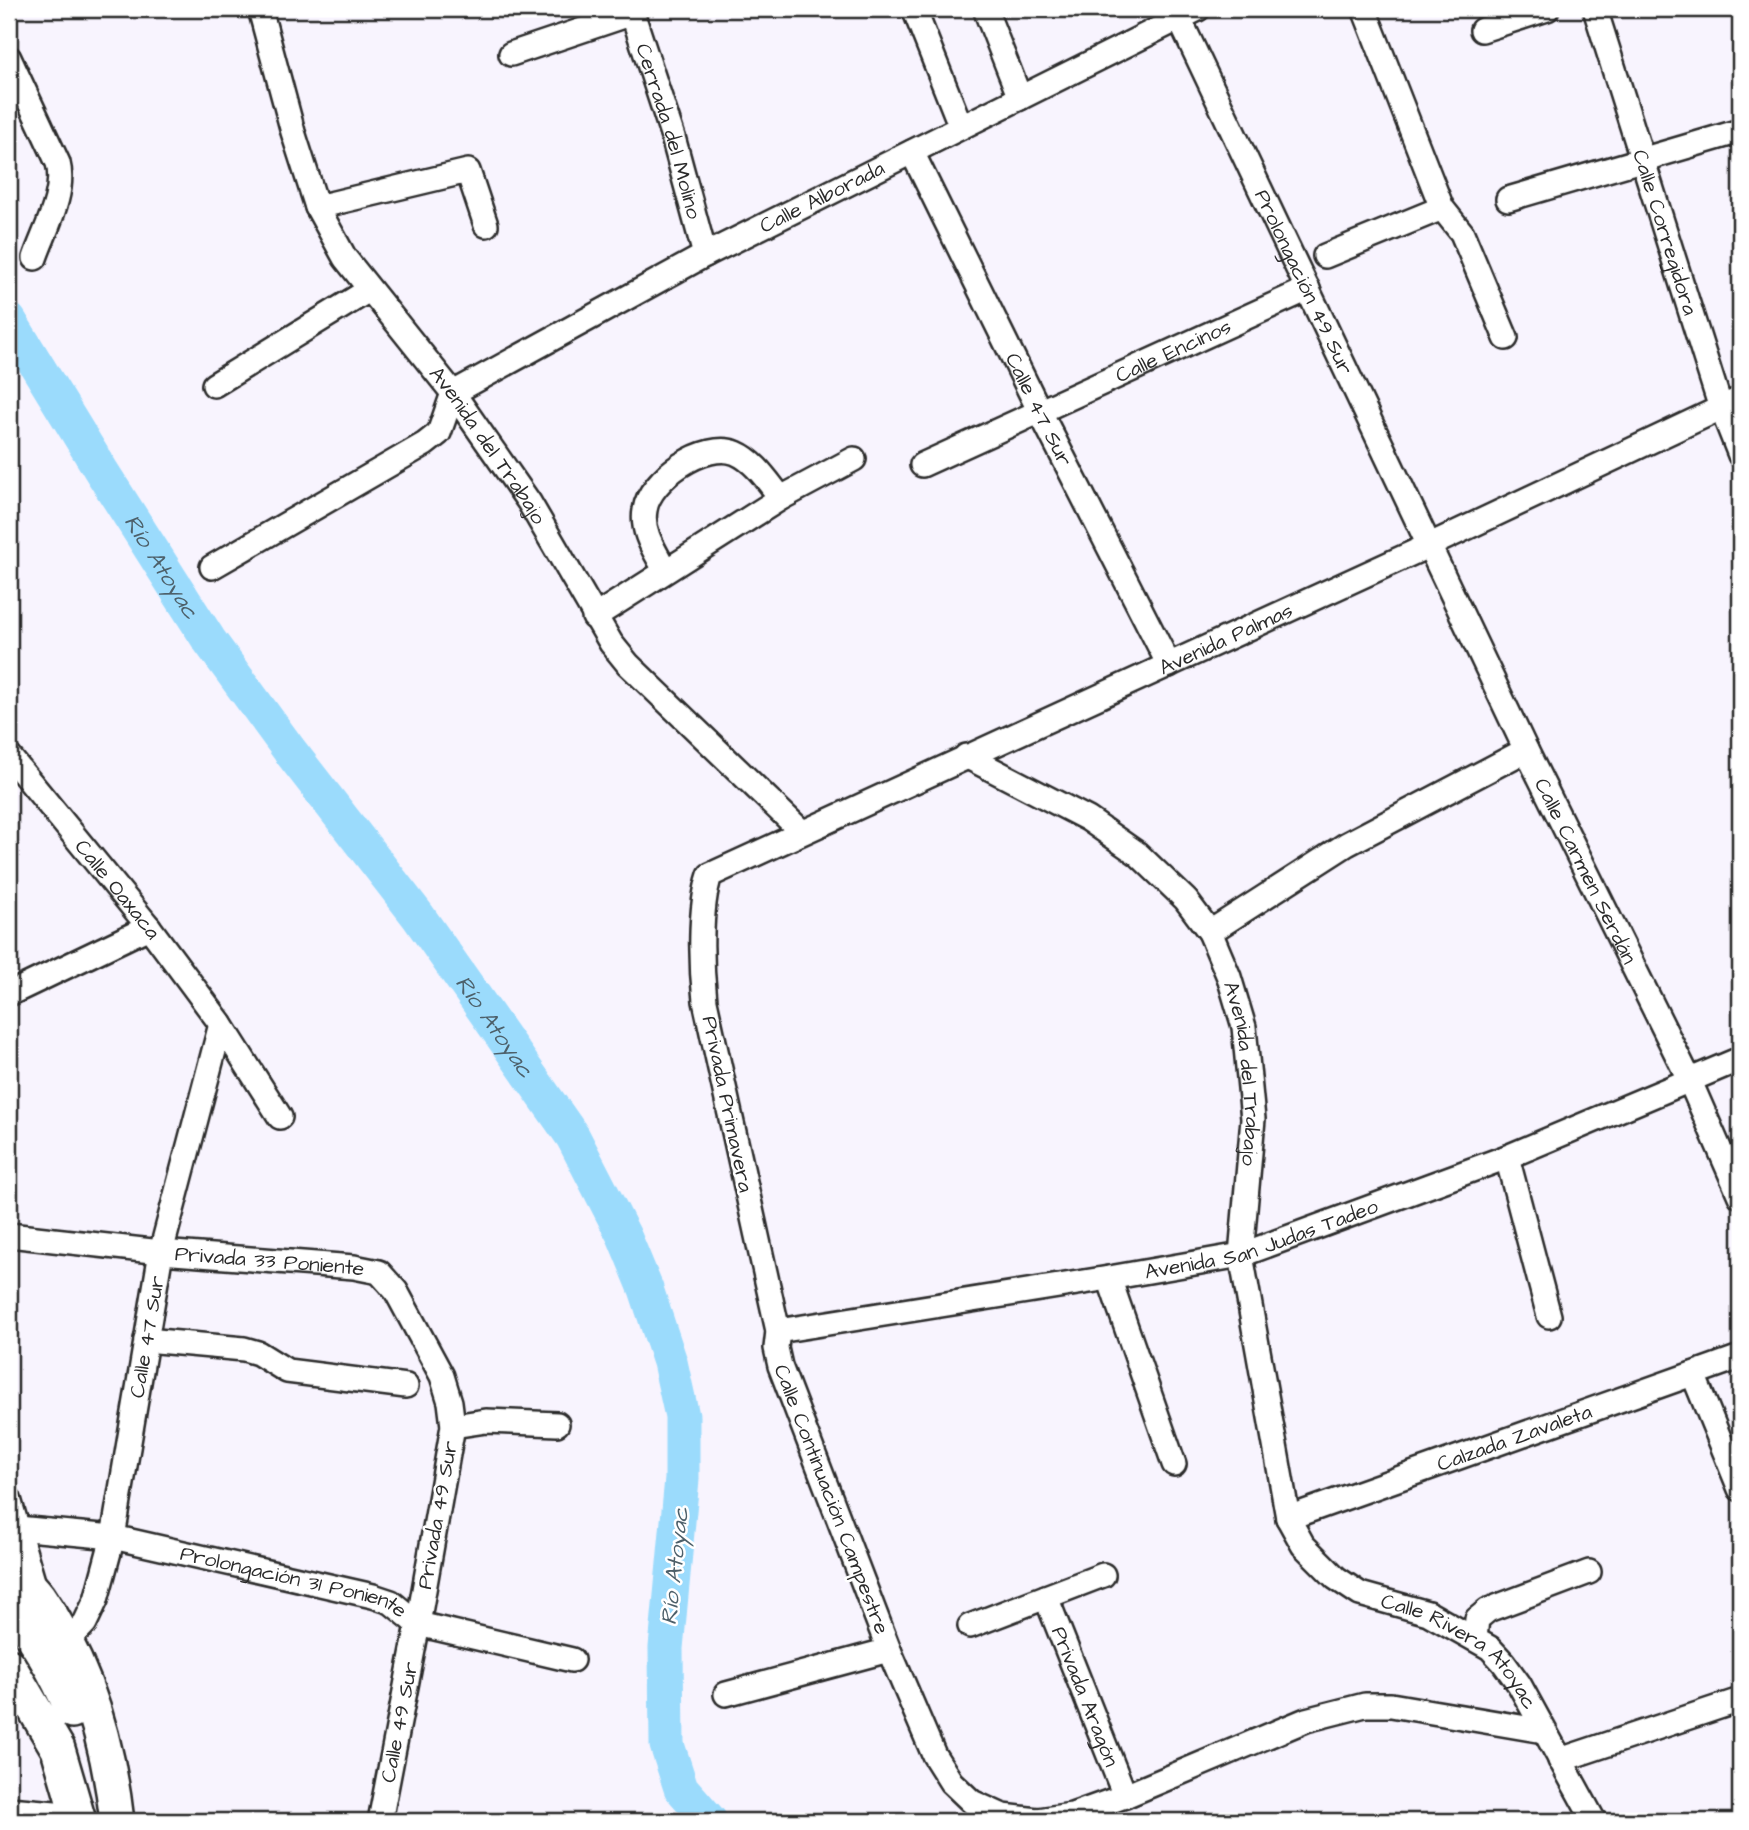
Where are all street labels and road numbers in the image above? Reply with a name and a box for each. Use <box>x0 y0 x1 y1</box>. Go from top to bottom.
street label: Cerrada del Molino <box>628 40 709 222</box>
street label: Calle Corregidora <box>1625 146 1705 319</box>
street label: Calle Alborada <box>755 154 890 241</box>
street label: Prolongación 49 Sur <box>1247 185 1360 380</box>
street label: Calle Encinos <box>1111 312 1236 390</box>
street label: Calle 47 Sur <box>998 348 1079 472</box>
street label: Avenida del Trabajo <box>422 360 553 530</box>
street label: Avenida Palmas <box>1154 596 1297 682</box>
street label: Calle Carmen Serdán <box>1527 773 1644 969</box>
street label: Calle Oaxaca <box>68 833 167 946</box>
street label: Avenida del Trabajo <box>1216 978 1267 1167</box>
street label: Privada Primavera <box>695 1013 760 1195</box>
street label: Avenida San Judas Tadeo <box>1142 1192 1382 1287</box>
street label: Privada 33 Poniente <box>174 1239 367 1284</box>
street label: Calle 47 Sur <box>123 1273 172 1400</box>
street label: Calle Continuación Campestre <box>766 1360 896 1639</box>
street label: Calzada Zavaleta <box>1433 1397 1596 1479</box>
street label: Privada 49 Sur <box>410 1438 465 1591</box>
street label: Prolongación 31 Poniente <box>177 1539 413 1625</box>
street label: Calle Rivera Atoyac <box>1378 1587 1544 1715</box>
street label: Privada Aragón <box>1044 1622 1126 1771</box>
street label: Calle 49 Sur <box>374 1659 425 1785</box>

